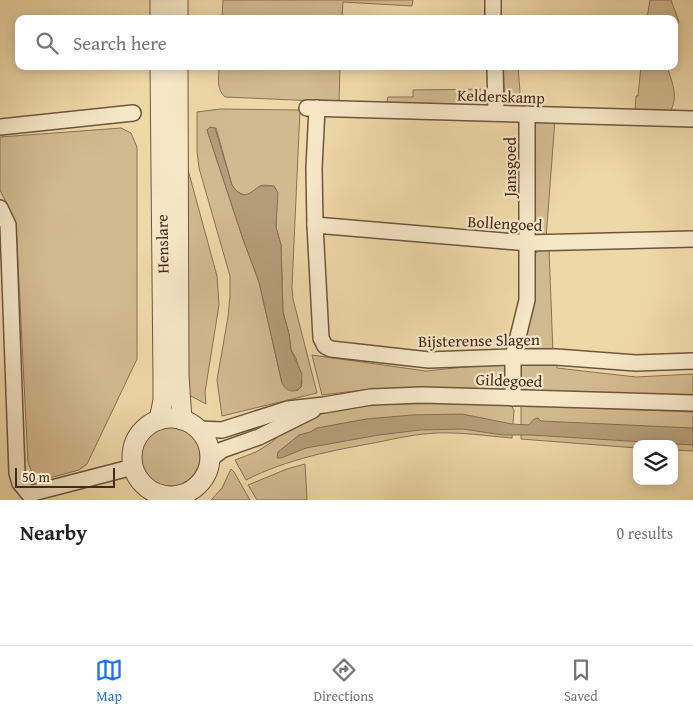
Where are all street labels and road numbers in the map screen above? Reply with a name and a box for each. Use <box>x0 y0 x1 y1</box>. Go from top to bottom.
street label: Kelderskamp <box>457 82 546 110</box>
street label: Jansgoed <box>498 136 522 199</box>
street label: Bollengoed <box>467 209 543 237</box>
street label: Henslare <box>149 214 175 274</box>
street label: Bijsterense Slagen <box>418 327 540 353</box>
street label: Gildegoed <box>475 367 543 393</box>

